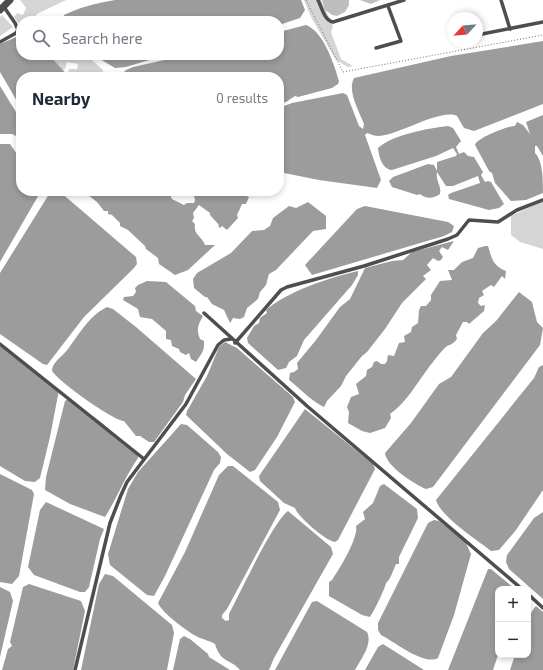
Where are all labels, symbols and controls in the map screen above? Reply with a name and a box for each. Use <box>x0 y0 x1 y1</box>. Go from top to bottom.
north arrow <box>447 12 483 48</box>
search box <box>16 16 284 60</box>
icon: search <box>30 27 52 49</box>
text: Search here <box>62 29 143 47</box>
text: Nearby <box>32 88 90 108</box>
text: 0 results <box>216 90 268 106</box>
map controls <box>495 586 531 658</box>
button: + <box>495 586 531 622</box>
button: − <box>495 622 531 658</box>

